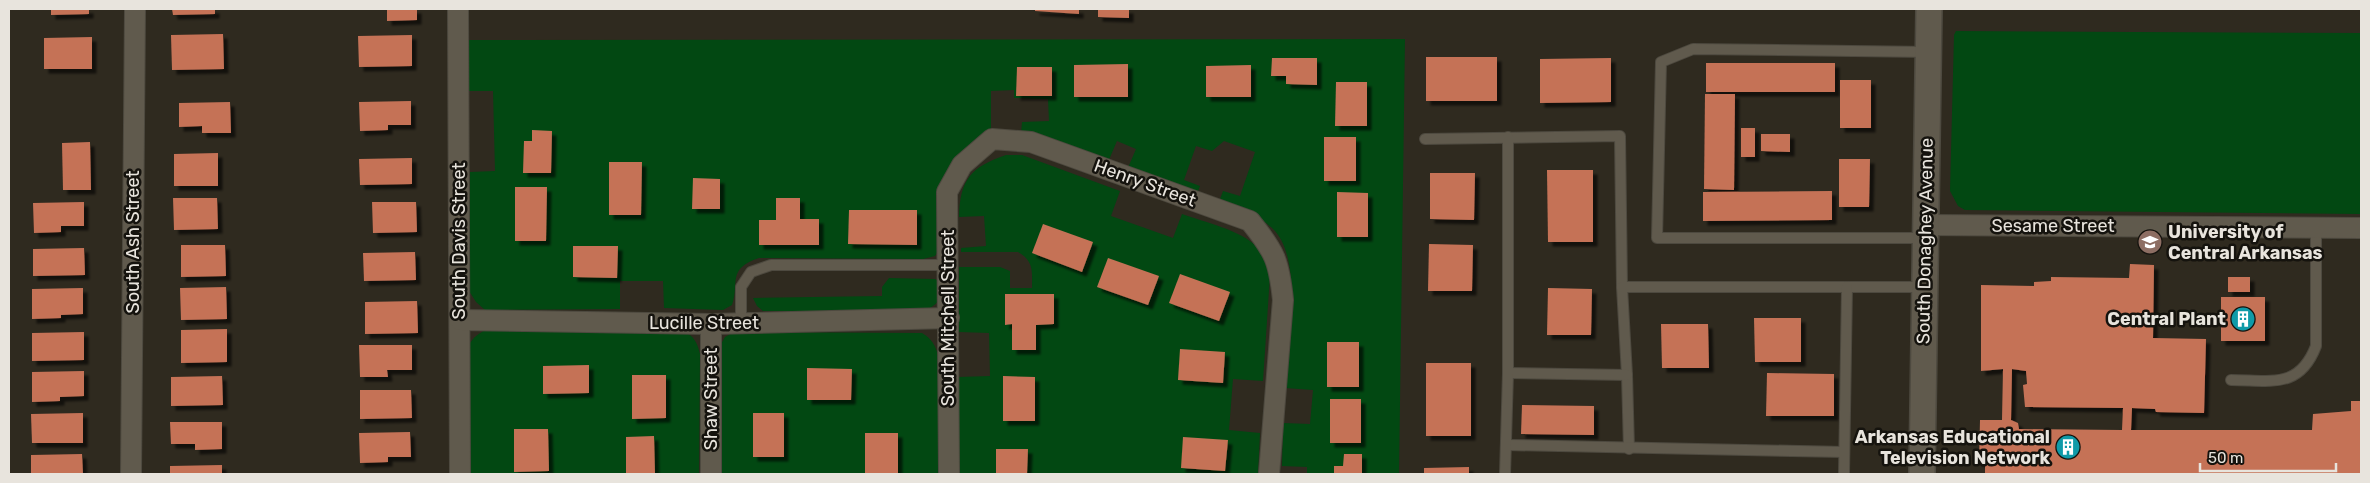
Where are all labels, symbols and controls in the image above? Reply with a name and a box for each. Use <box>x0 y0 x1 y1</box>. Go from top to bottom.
street label: South Donaghey Avenue <box>1912 138 1938 344</box>
street label: Henry Street <box>1091 154 1199 212</box>
street label: South Davis Street <box>448 163 470 319</box>
street label: South Ash Street <box>122 171 144 313</box>
street label: Sesame Street <box>1992 215 2114 237</box>
place label: University of Central Arkansas <box>2168 221 2323 264</box>
school or university icon: University of Central Arkansas <box>2137 229 2163 255</box>
street label: South Mitchell Street <box>937 230 959 406</box>
building icon: Central Plant <box>2230 306 2256 332</box>
place label: Central Plant <box>2107 308 2226 330</box>
street label: Lucille Street <box>649 312 759 334</box>
street label: Shaw Street <box>700 348 722 450</box>
place label: Arkansas Educational Television Network <box>1855 426 2050 469</box>
building icon: Arkansas Educational Television Network <box>2055 434 2081 460</box>
scale bar <box>2200 440 2336 472</box>
text: 50 m <box>2208 449 2243 467</box>

